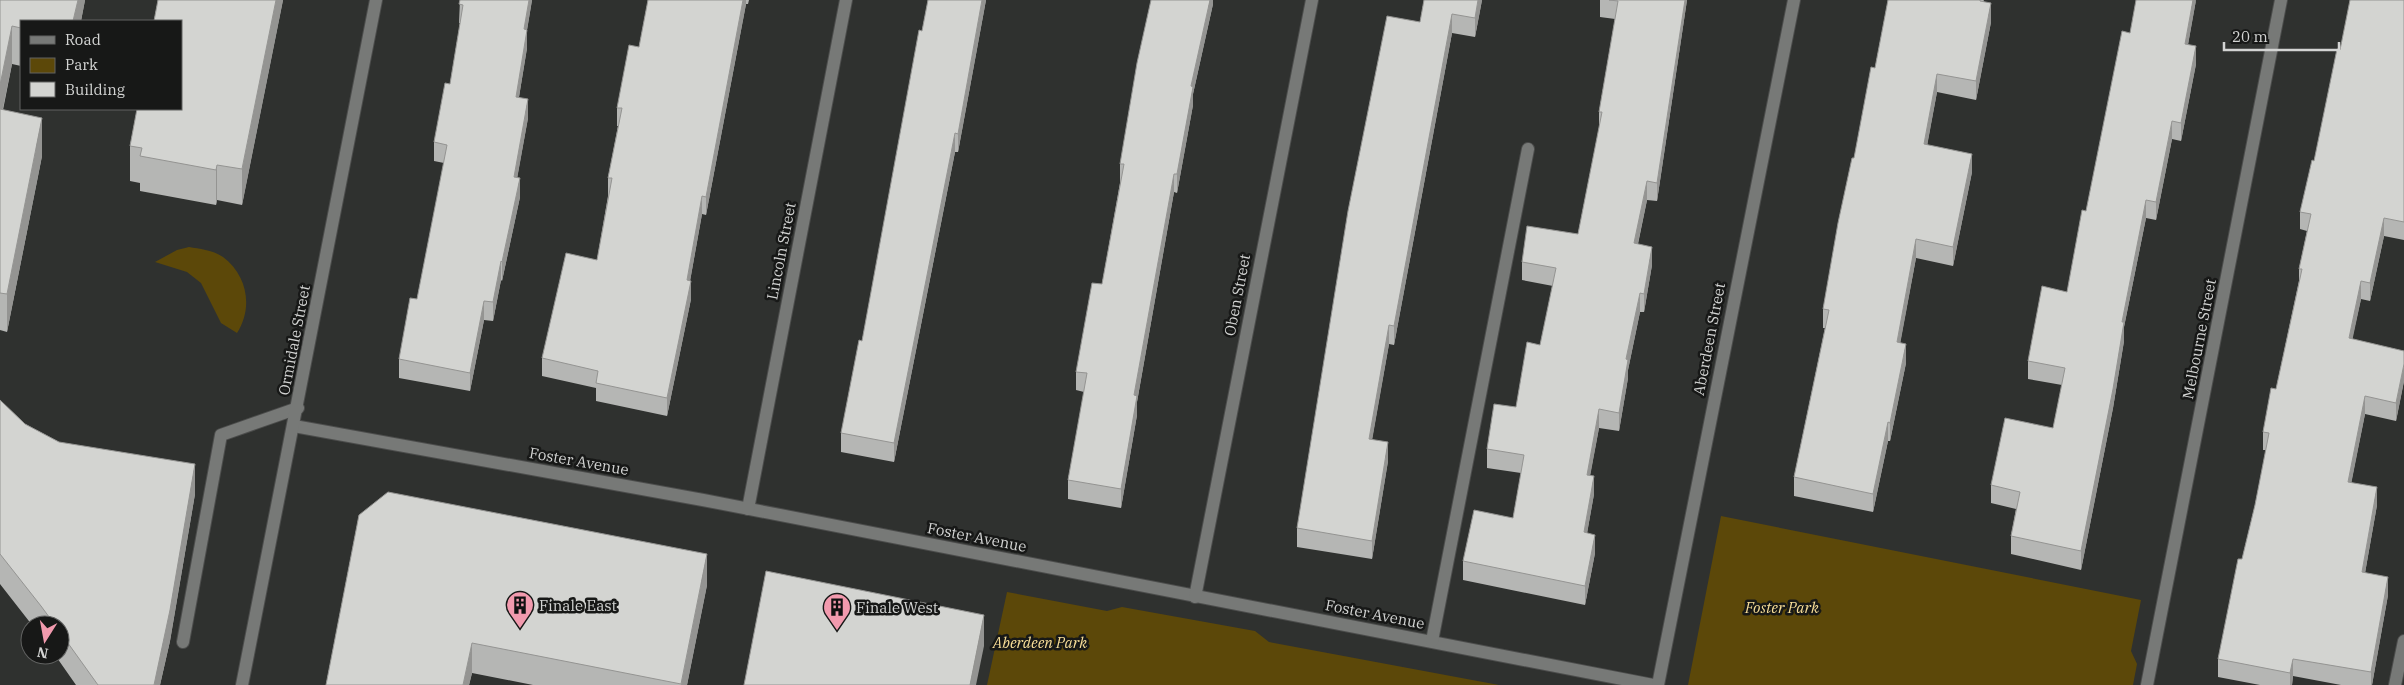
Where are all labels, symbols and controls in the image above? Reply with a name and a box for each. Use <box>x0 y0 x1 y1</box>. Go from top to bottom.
legend <box>20 20 182 110</box>
scale bar <box>2224 20 2339 52</box>
text: 20 m <box>2232 27 2268 46</box>
text: Road <box>65 30 101 49</box>
text: Park <box>65 55 98 74</box>
text: Building <box>65 80 125 99</box>
street label: Lincoln Street <box>762 201 800 301</box>
street label: Oben Street <box>1220 252 1254 338</box>
street label: Melbourne Street <box>2178 277 2220 401</box>
street label: Aberdeen Street <box>1689 281 1729 397</box>
street label: Ormidale Street <box>274 283 314 397</box>
street label: Foster Avenue <box>528 443 630 479</box>
street label: Foster Avenue <box>926 518 1028 556</box>
building icon: Finale East <box>505 590 535 629</box>
building icon: Finale West <box>822 592 852 631</box>
street label: Foster Avenue <box>1324 595 1426 633</box>
place label: Finale East <box>539 596 617 615</box>
place label: Finale West <box>856 598 938 617</box>
park label: Foster Park <box>1744 598 1819 617</box>
north arrow <box>20 615 70 665</box>
park label: Aberdeen Park <box>992 633 1087 652</box>
text: N <box>35 643 50 663</box>

